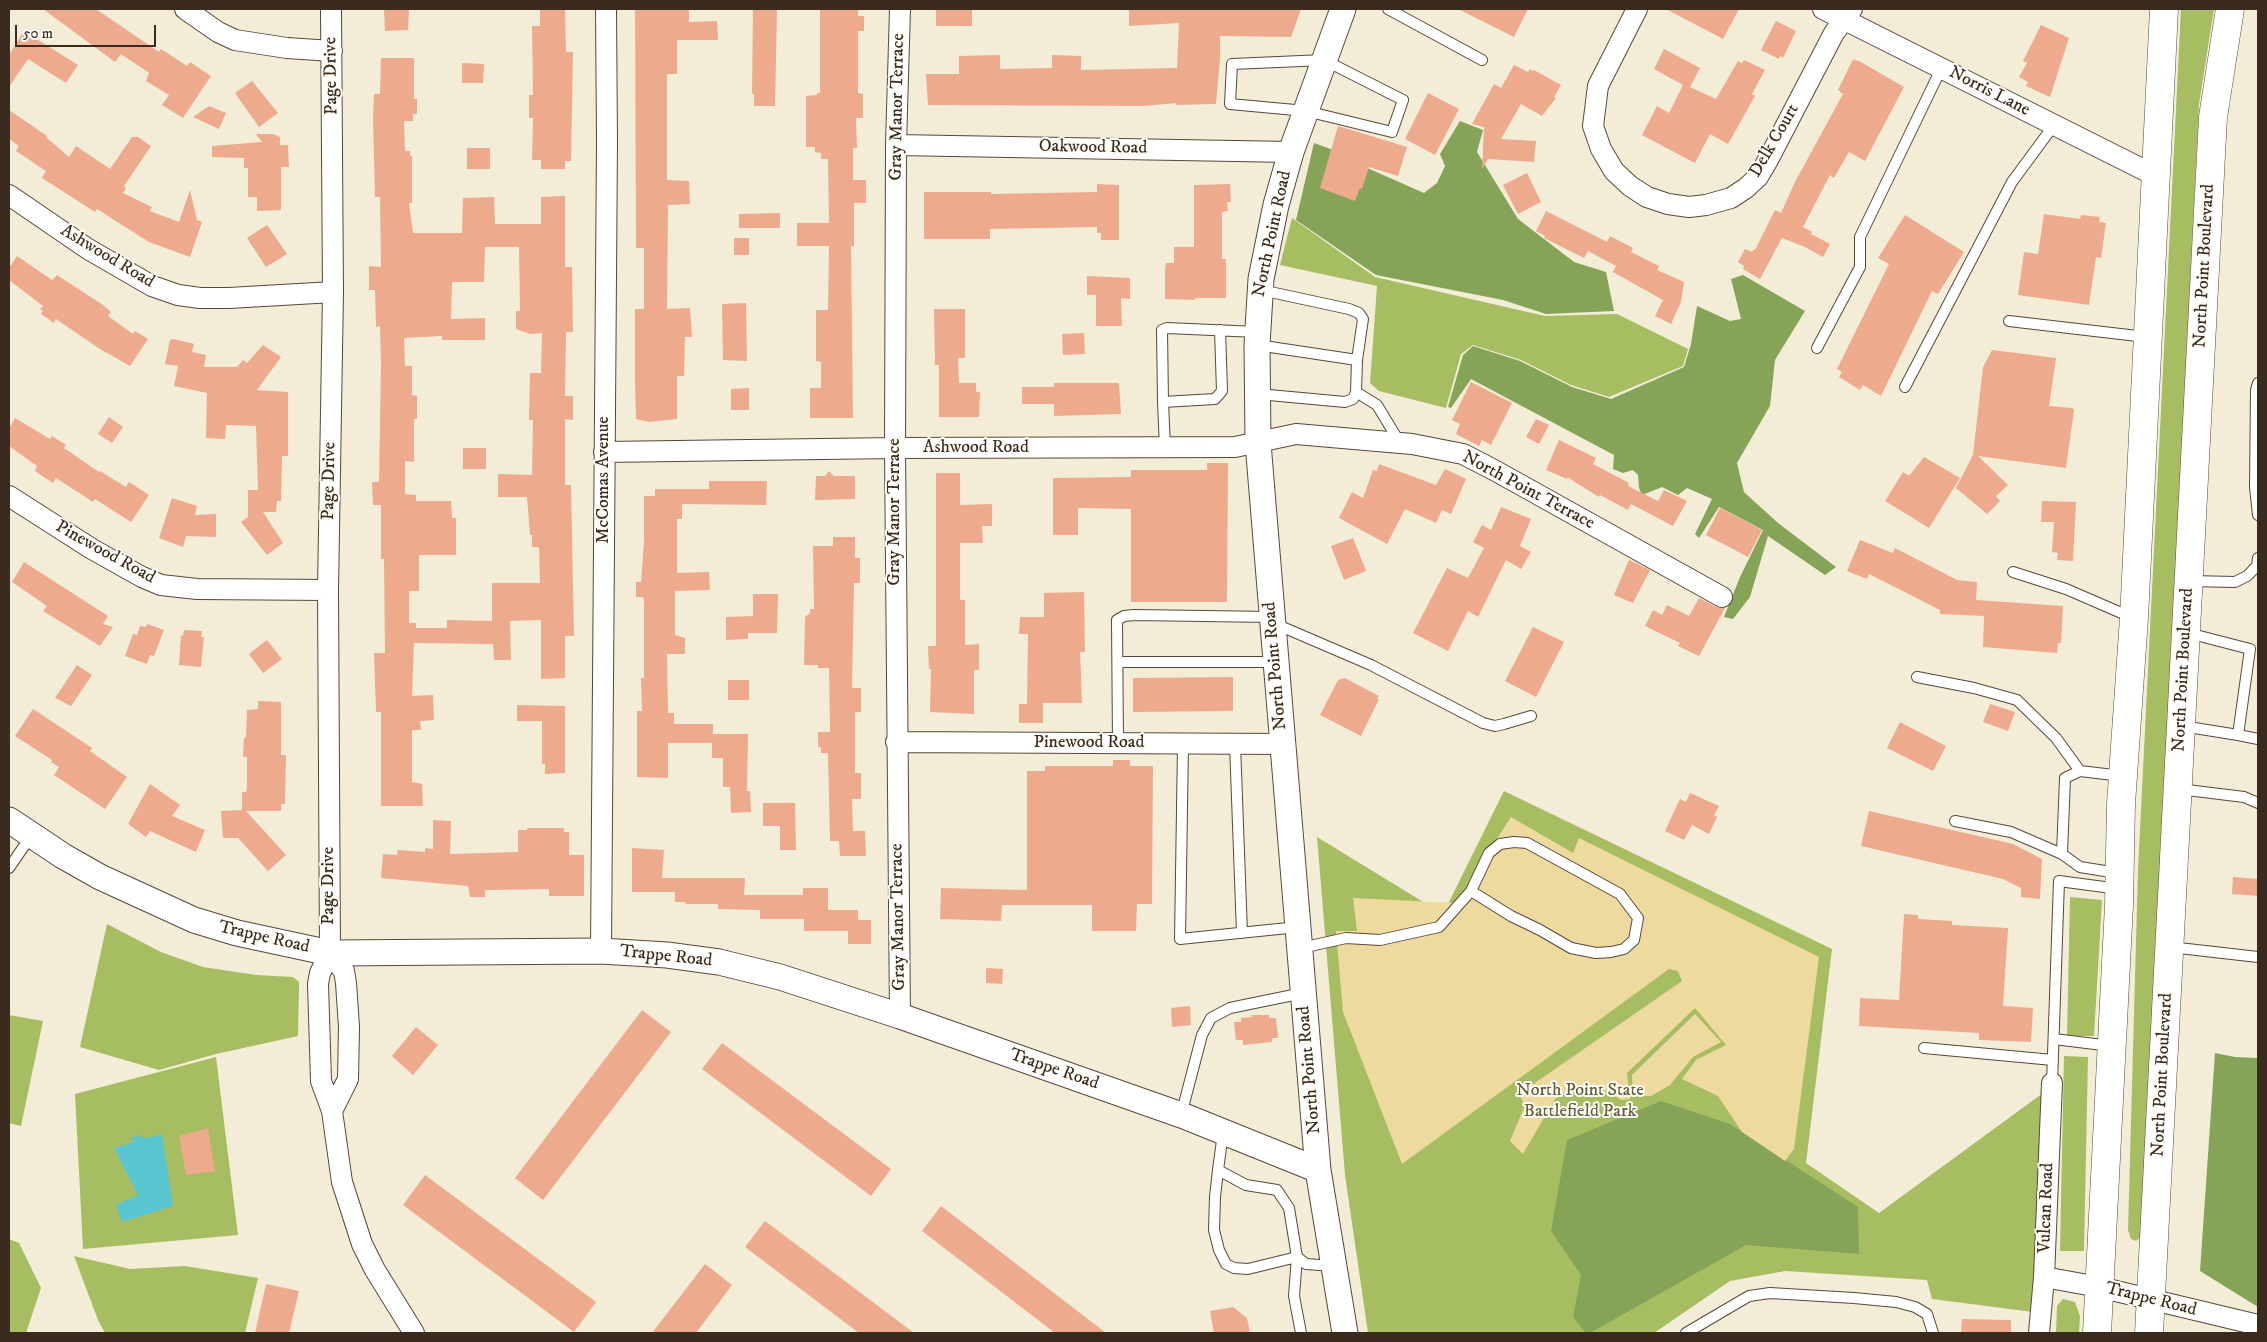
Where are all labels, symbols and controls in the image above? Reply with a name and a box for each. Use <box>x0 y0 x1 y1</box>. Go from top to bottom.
scale bar <box>18 15 159 47</box>
text: 50 m <box>23 24 53 43</box>
street label: Gray Manor Terrace <box>886 33 910 181</box>
street label: Page Drive <box>321 37 343 115</box>
street label: Norris Lane <box>1945 62 2033 122</box>
street label: Delk Court <box>1745 101 1805 181</box>
street label: Oakwood Road <box>1039 136 1147 160</box>
street label: North Point Road <box>1249 169 1297 299</box>
street label: North Point Boulevard <box>2190 183 2220 349</box>
street label: Ashwood Road <box>56 220 158 294</box>
street label: McComas Avenue <box>593 416 615 544</box>
street label: Ashwood Road <box>923 437 1029 459</box>
street label: Gray Manor Terrace <box>884 438 906 586</box>
street label: Page Drive <box>319 442 341 520</box>
street label: North Point Terrace <box>1458 447 1598 535</box>
street label: Pinewood Road <box>51 517 159 589</box>
street label: North Point Boulevard <box>2169 587 2199 753</box>
street label: North Point Road <box>1260 601 1292 731</box>
street label: Pinewood Road <box>1034 732 1144 754</box>
street label: Gray Manor Terrace <box>887 843 911 991</box>
street label: Page Drive <box>318 847 340 925</box>
street label: Trappe Road <box>216 917 312 959</box>
street label: Trappe Road <box>619 941 713 973</box>
street label: North Point Boulevard <box>2148 992 2178 1158</box>
street label: North Point Road <box>1294 1005 1326 1135</box>
street label: Trappe Road <box>1007 1045 1101 1095</box>
park label: North Point State Battlefield Park <box>1516 1080 1644 1122</box>
street label: Vulcan Road <box>2035 1162 2059 1254</box>
street label: Trappe Road <box>2103 1278 2199 1322</box>

